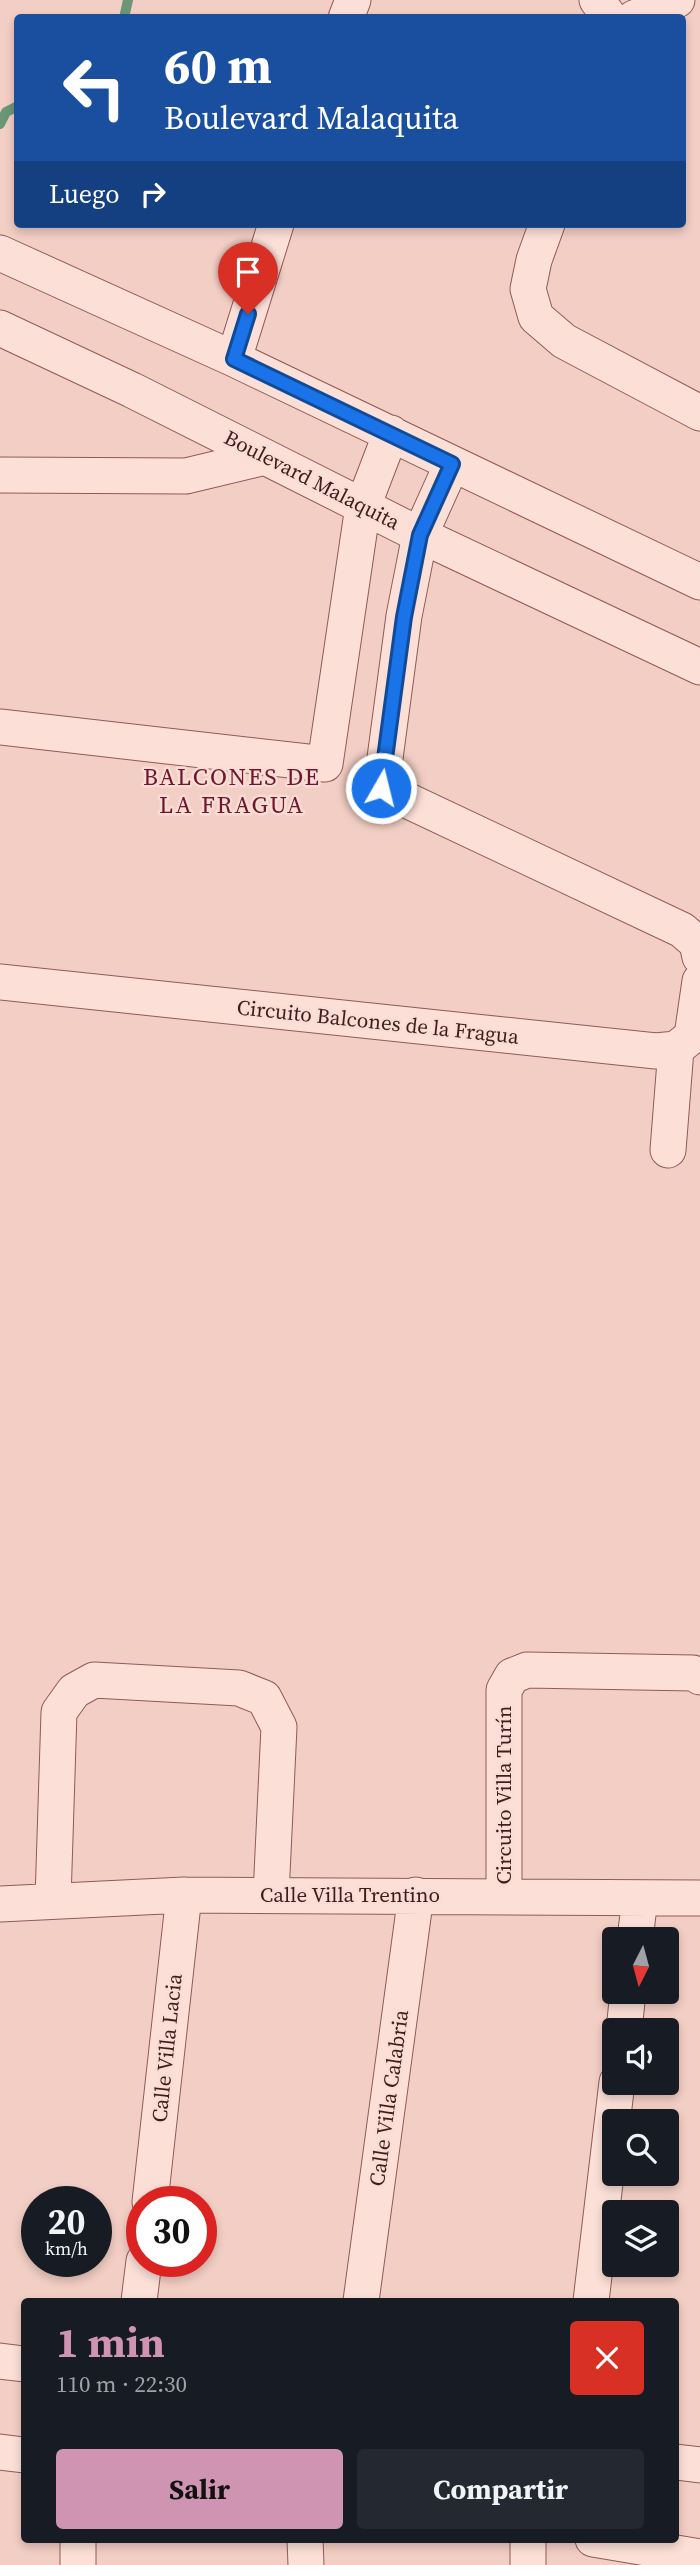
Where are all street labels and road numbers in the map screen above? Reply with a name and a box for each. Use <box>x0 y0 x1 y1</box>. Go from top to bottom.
street label: Boulevard Malaquita <box>219 423 405 537</box>
street label: Circuito Balcones de la Fragua <box>236 992 521 1051</box>
street label: Circuito Villa Turín <box>489 1705 518 1885</box>
street label: Calle Villa Trentino <box>260 1880 440 1909</box>
street label: Calle Villa Lacia <box>144 1972 189 2124</box>
street label: Calle Villa Calabria <box>362 2008 415 2188</box>

